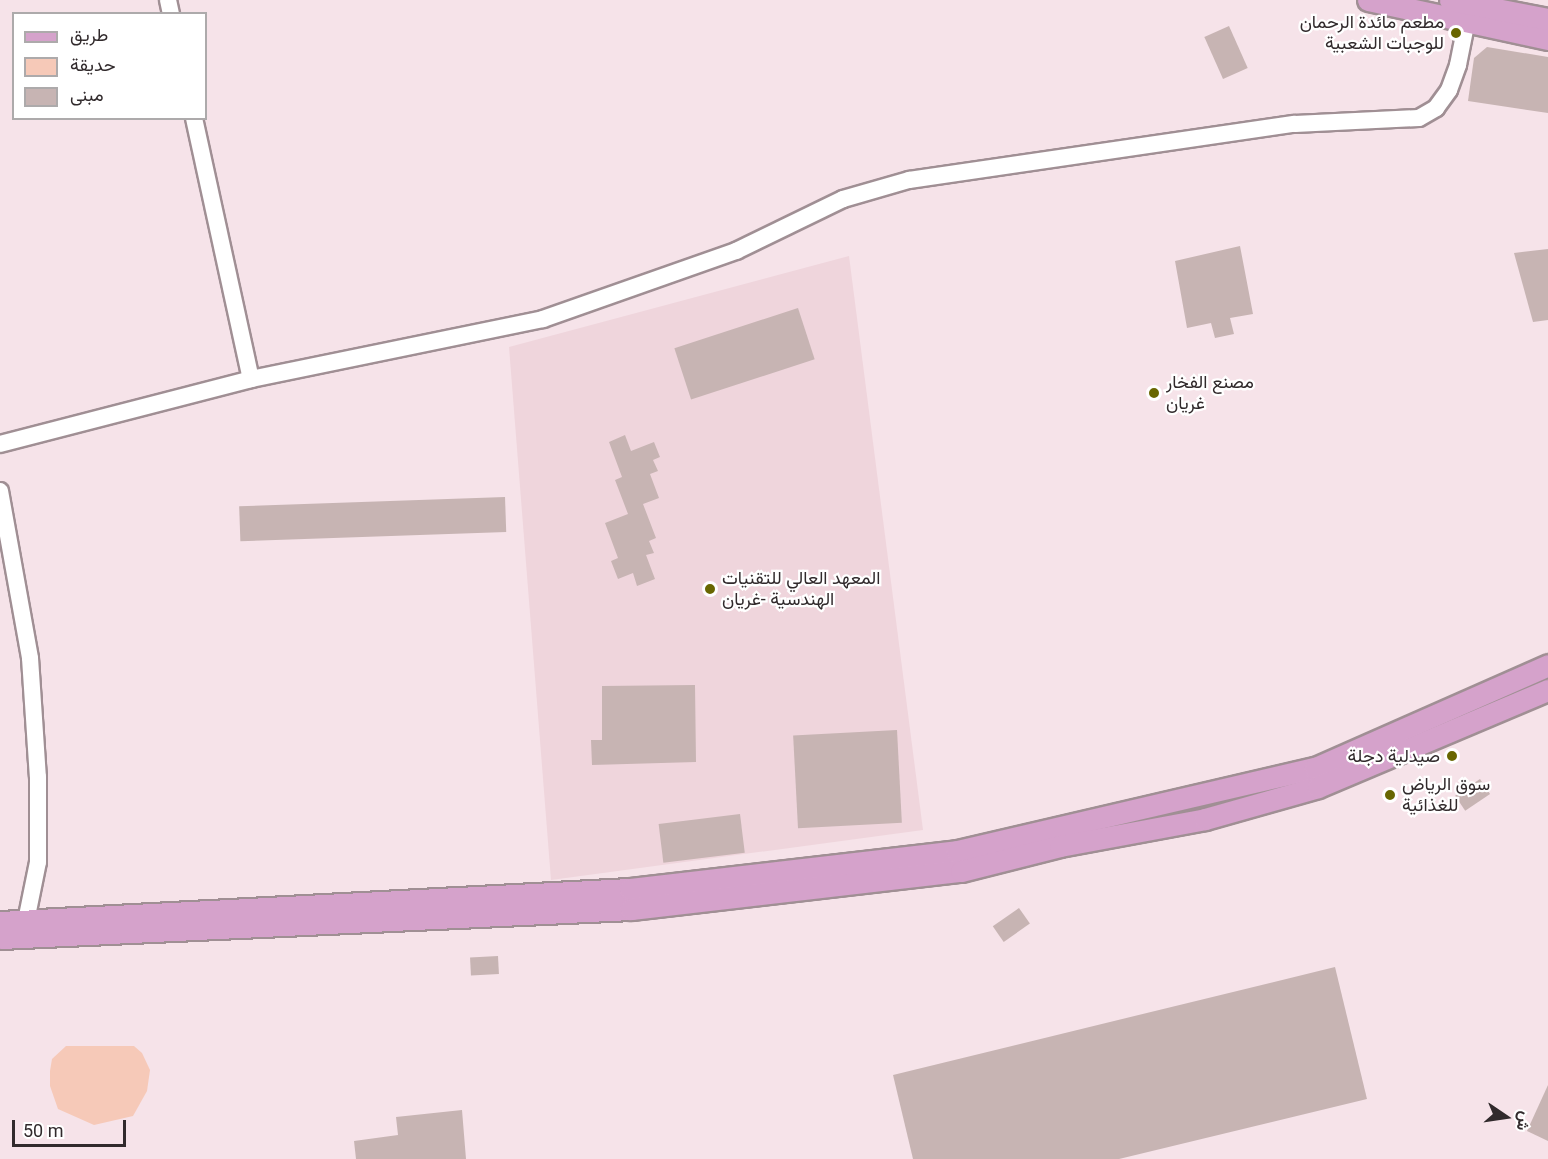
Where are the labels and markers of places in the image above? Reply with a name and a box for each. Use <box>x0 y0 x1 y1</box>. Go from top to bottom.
place label: مطعم مائدة الرحمان للوجبات الشعبية <box>1300 12 1444 54</box>
marker: مطعم مائدة الرحمان للوجبات الشعبية <box>1449 26 1463 40</box>
place label: مصنع الفخار غريان <box>1166 372 1254 415</box>
marker: مصنع الفخار غريان <box>1147 386 1161 400</box>
place label: المعهد العالي للتقنيات الهندسية -غريان <box>722 568 880 610</box>
marker: المعهد العالي للتقنيات الهندسية -غريان <box>703 582 717 596</box>
place label: صيدلية دجلة <box>1348 745 1440 767</box>
marker: صيدلية دجلة <box>1445 749 1459 763</box>
place label: سوق الرياض للغذائية <box>1402 774 1490 816</box>
marker: سوق الرياض للغذائية <box>1383 788 1397 802</box>

